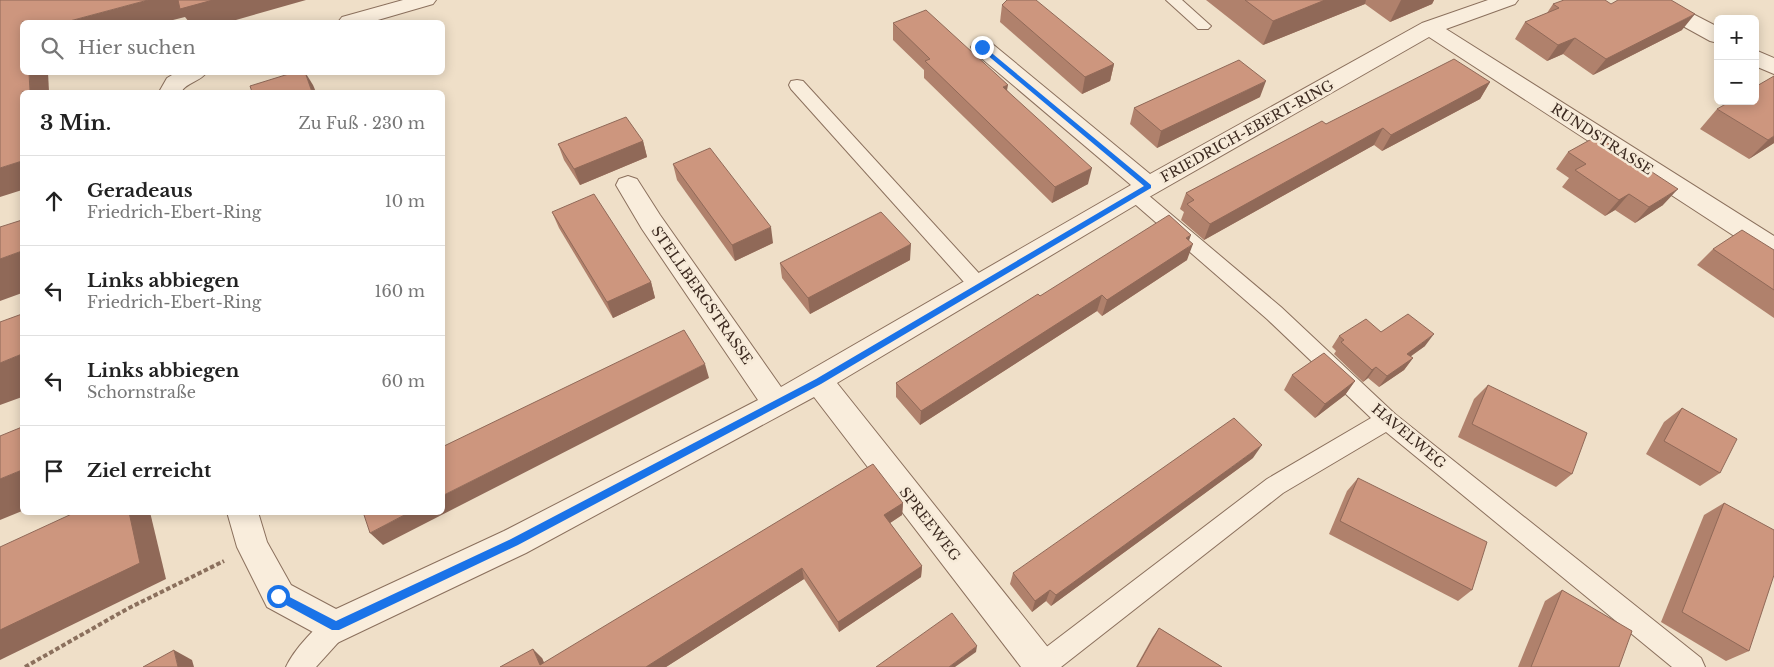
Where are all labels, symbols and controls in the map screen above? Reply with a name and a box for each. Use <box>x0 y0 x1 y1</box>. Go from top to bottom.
map controls <box>1714 15 1759 105</box>
button: + <box>1714 15 1759 60</box>
search box <box>20 20 445 75</box>
icon: search <box>38 34 66 62</box>
text: Hier suchen <box>78 36 196 59</box>
route end <box>971 36 994 59</box>
button: − <box>1714 60 1759 105</box>
street label: FRIEDRICH-EBERT-RING <box>1157 76 1337 186</box>
street label: RUNDSTRASSE <box>1548 99 1656 179</box>
text: 3 Min. <box>40 110 111 136</box>
text: Zu Fuß · 230 m <box>298 113 425 133</box>
text: Geradeaus <box>87 179 193 202</box>
icon: ahead <box>40 187 68 215</box>
text: 10 m <box>385 191 425 211</box>
text: Friedrich-Ebert-Ring <box>87 202 261 222</box>
street label: STELLBERGSTRASSE <box>647 222 757 368</box>
text: Links abbiegen <box>87 269 239 292</box>
icon: left <box>40 277 68 305</box>
text: 160 m <box>374 281 425 301</box>
text: Friedrich-Ebert-Ring <box>87 292 261 312</box>
text: Links abbiegen <box>87 359 239 382</box>
icon: left <box>40 367 68 395</box>
text: 60 m <box>382 371 425 391</box>
text: Schornstraße <box>87 382 196 402</box>
street label: HAVELWEG <box>1368 400 1450 472</box>
icon: arrive <box>40 457 68 485</box>
text: Ziel erreicht <box>87 459 211 482</box>
street label: SPREEWEG <box>896 483 964 565</box>
route start <box>267 585 290 608</box>

